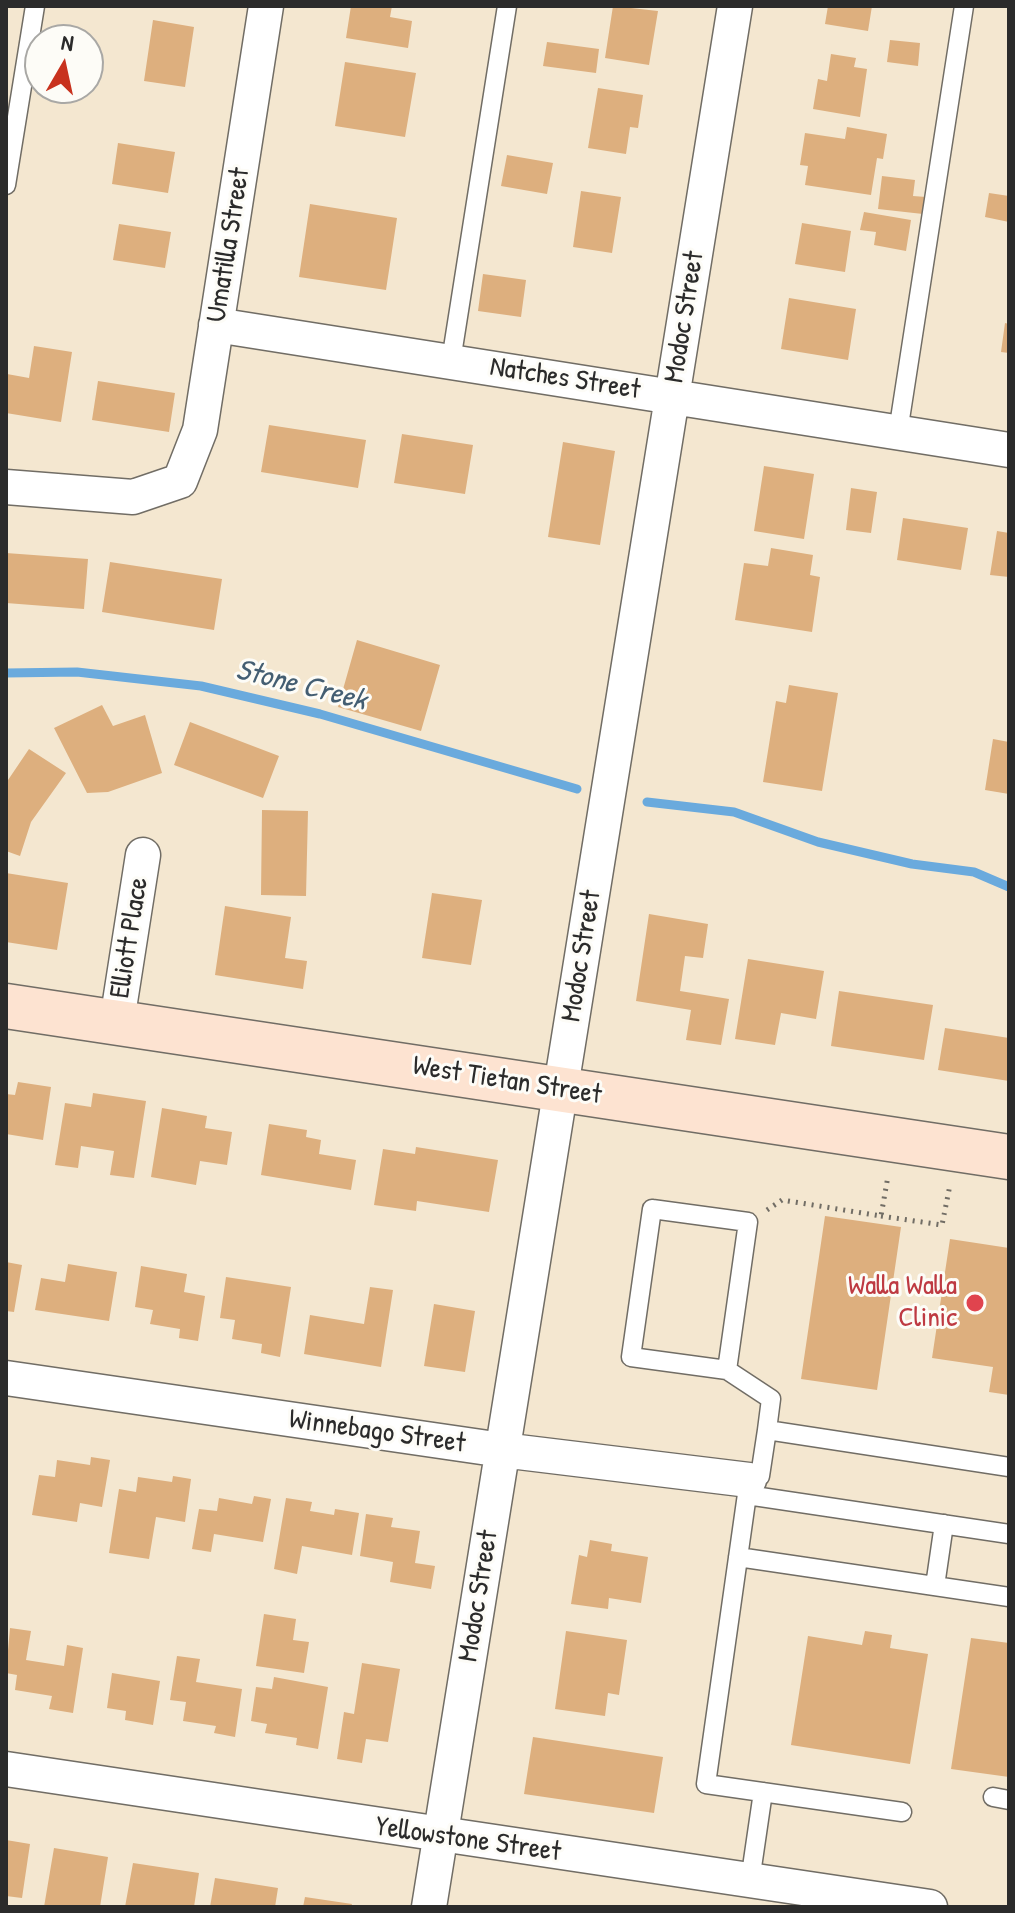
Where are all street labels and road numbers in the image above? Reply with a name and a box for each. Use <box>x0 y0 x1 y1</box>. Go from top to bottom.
street label: Umatilla Street <box>200 165 258 325</box>
street label: Modoc Street <box>658 249 712 385</box>
street label: Natches Street <box>487 351 643 407</box>
street label: Elliott Place <box>104 875 156 1001</box>
street label: Modoc Street <box>555 888 609 1024</box>
street label: West Tietan Street <box>410 1049 604 1113</box>
street label: Winnebago Street <box>287 1403 467 1461</box>
street label: Modoc Street <box>452 1528 506 1664</box>
street label: Yellowstone Street <box>373 1810 563 1870</box>

